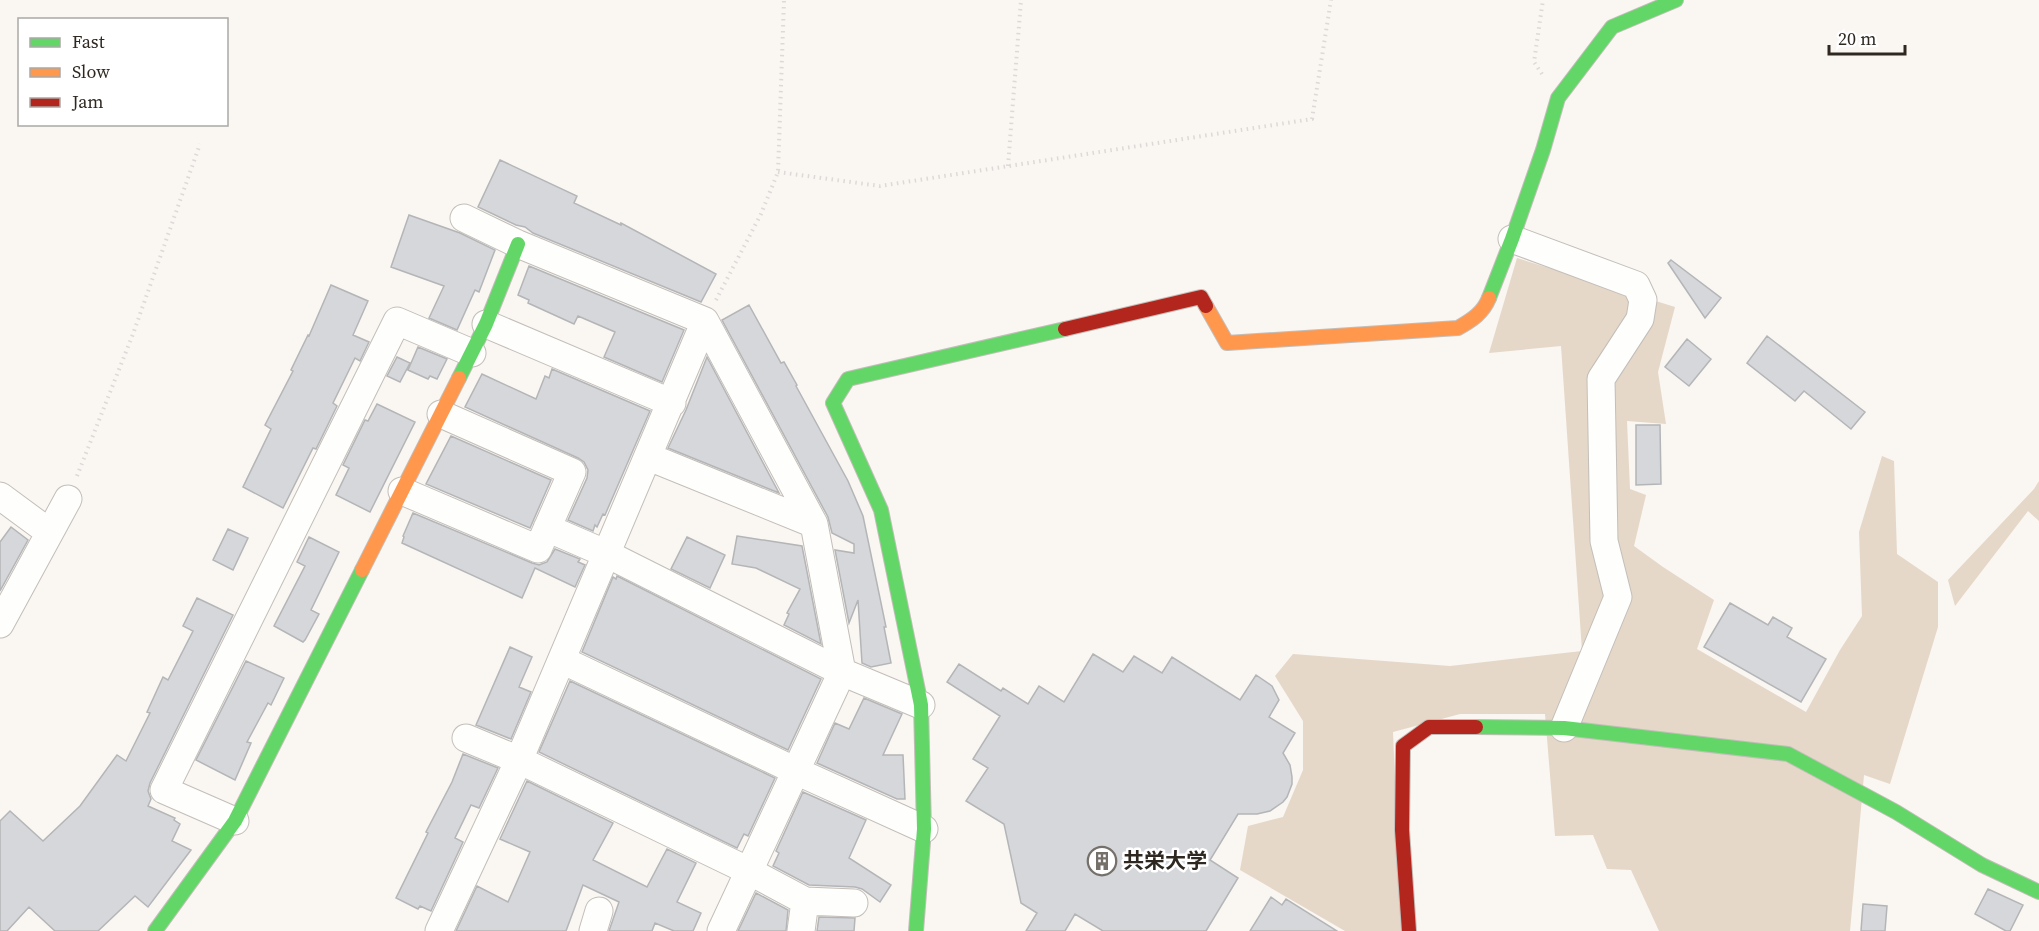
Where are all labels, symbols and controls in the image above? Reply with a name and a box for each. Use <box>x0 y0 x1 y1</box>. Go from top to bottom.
legend <box>18 18 228 126</box>
scale bar <box>1829 18 1906 56</box>
text: 20 m <box>1838 26 1876 51</box>
text: Fast <box>72 29 105 54</box>
text: Slow <box>72 59 110 84</box>
text: Jam <box>71 89 104 114</box>
building icon: 共栄大学 <box>1086 845 1118 877</box>
place label: 共栄大学 <box>1123 846 1207 875</box>

